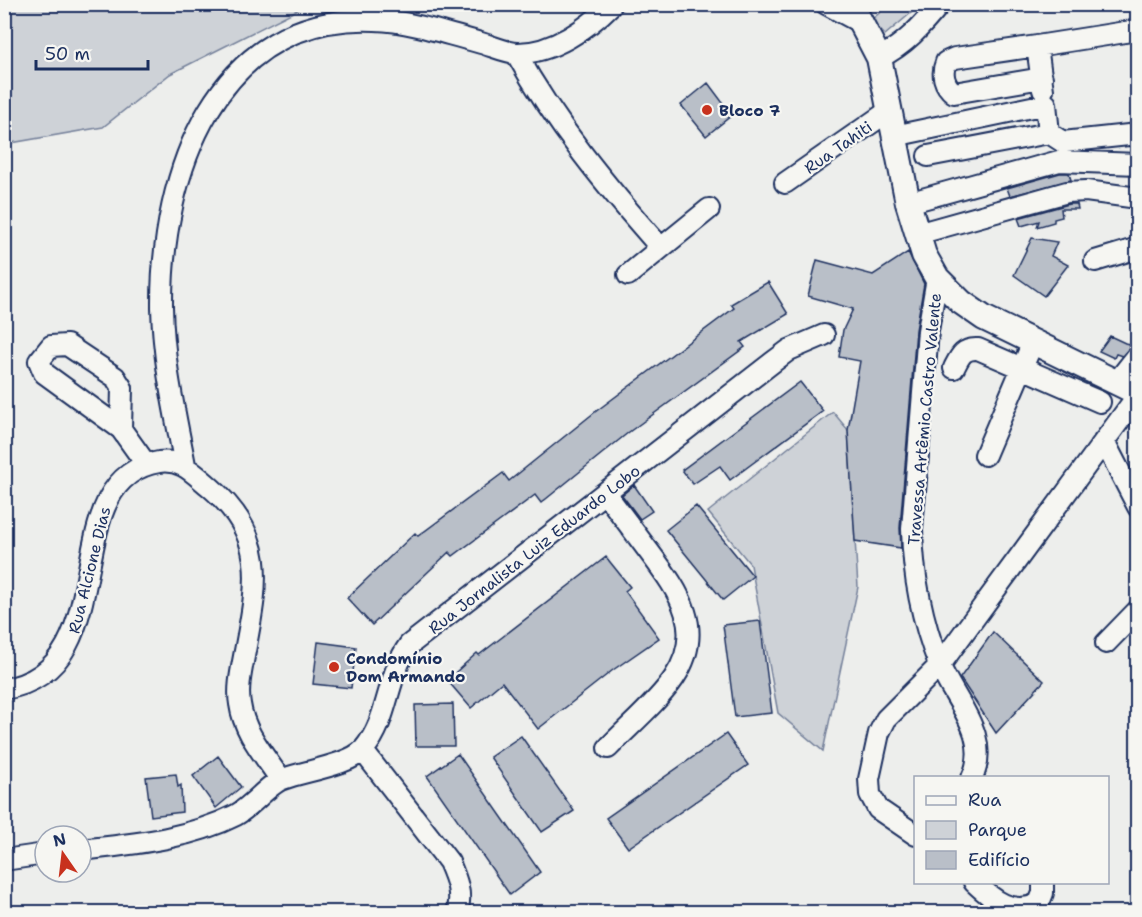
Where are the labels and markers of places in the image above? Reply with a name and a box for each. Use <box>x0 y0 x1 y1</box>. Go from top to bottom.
place label: Bloco 7 <box>719 100 780 121</box>
marker: Bloco 7 <box>700 103 714 117</box>
place label: Condomínio Dom Armando <box>346 648 465 687</box>
marker: Condomínio Dom Armando <box>327 660 341 674</box>

